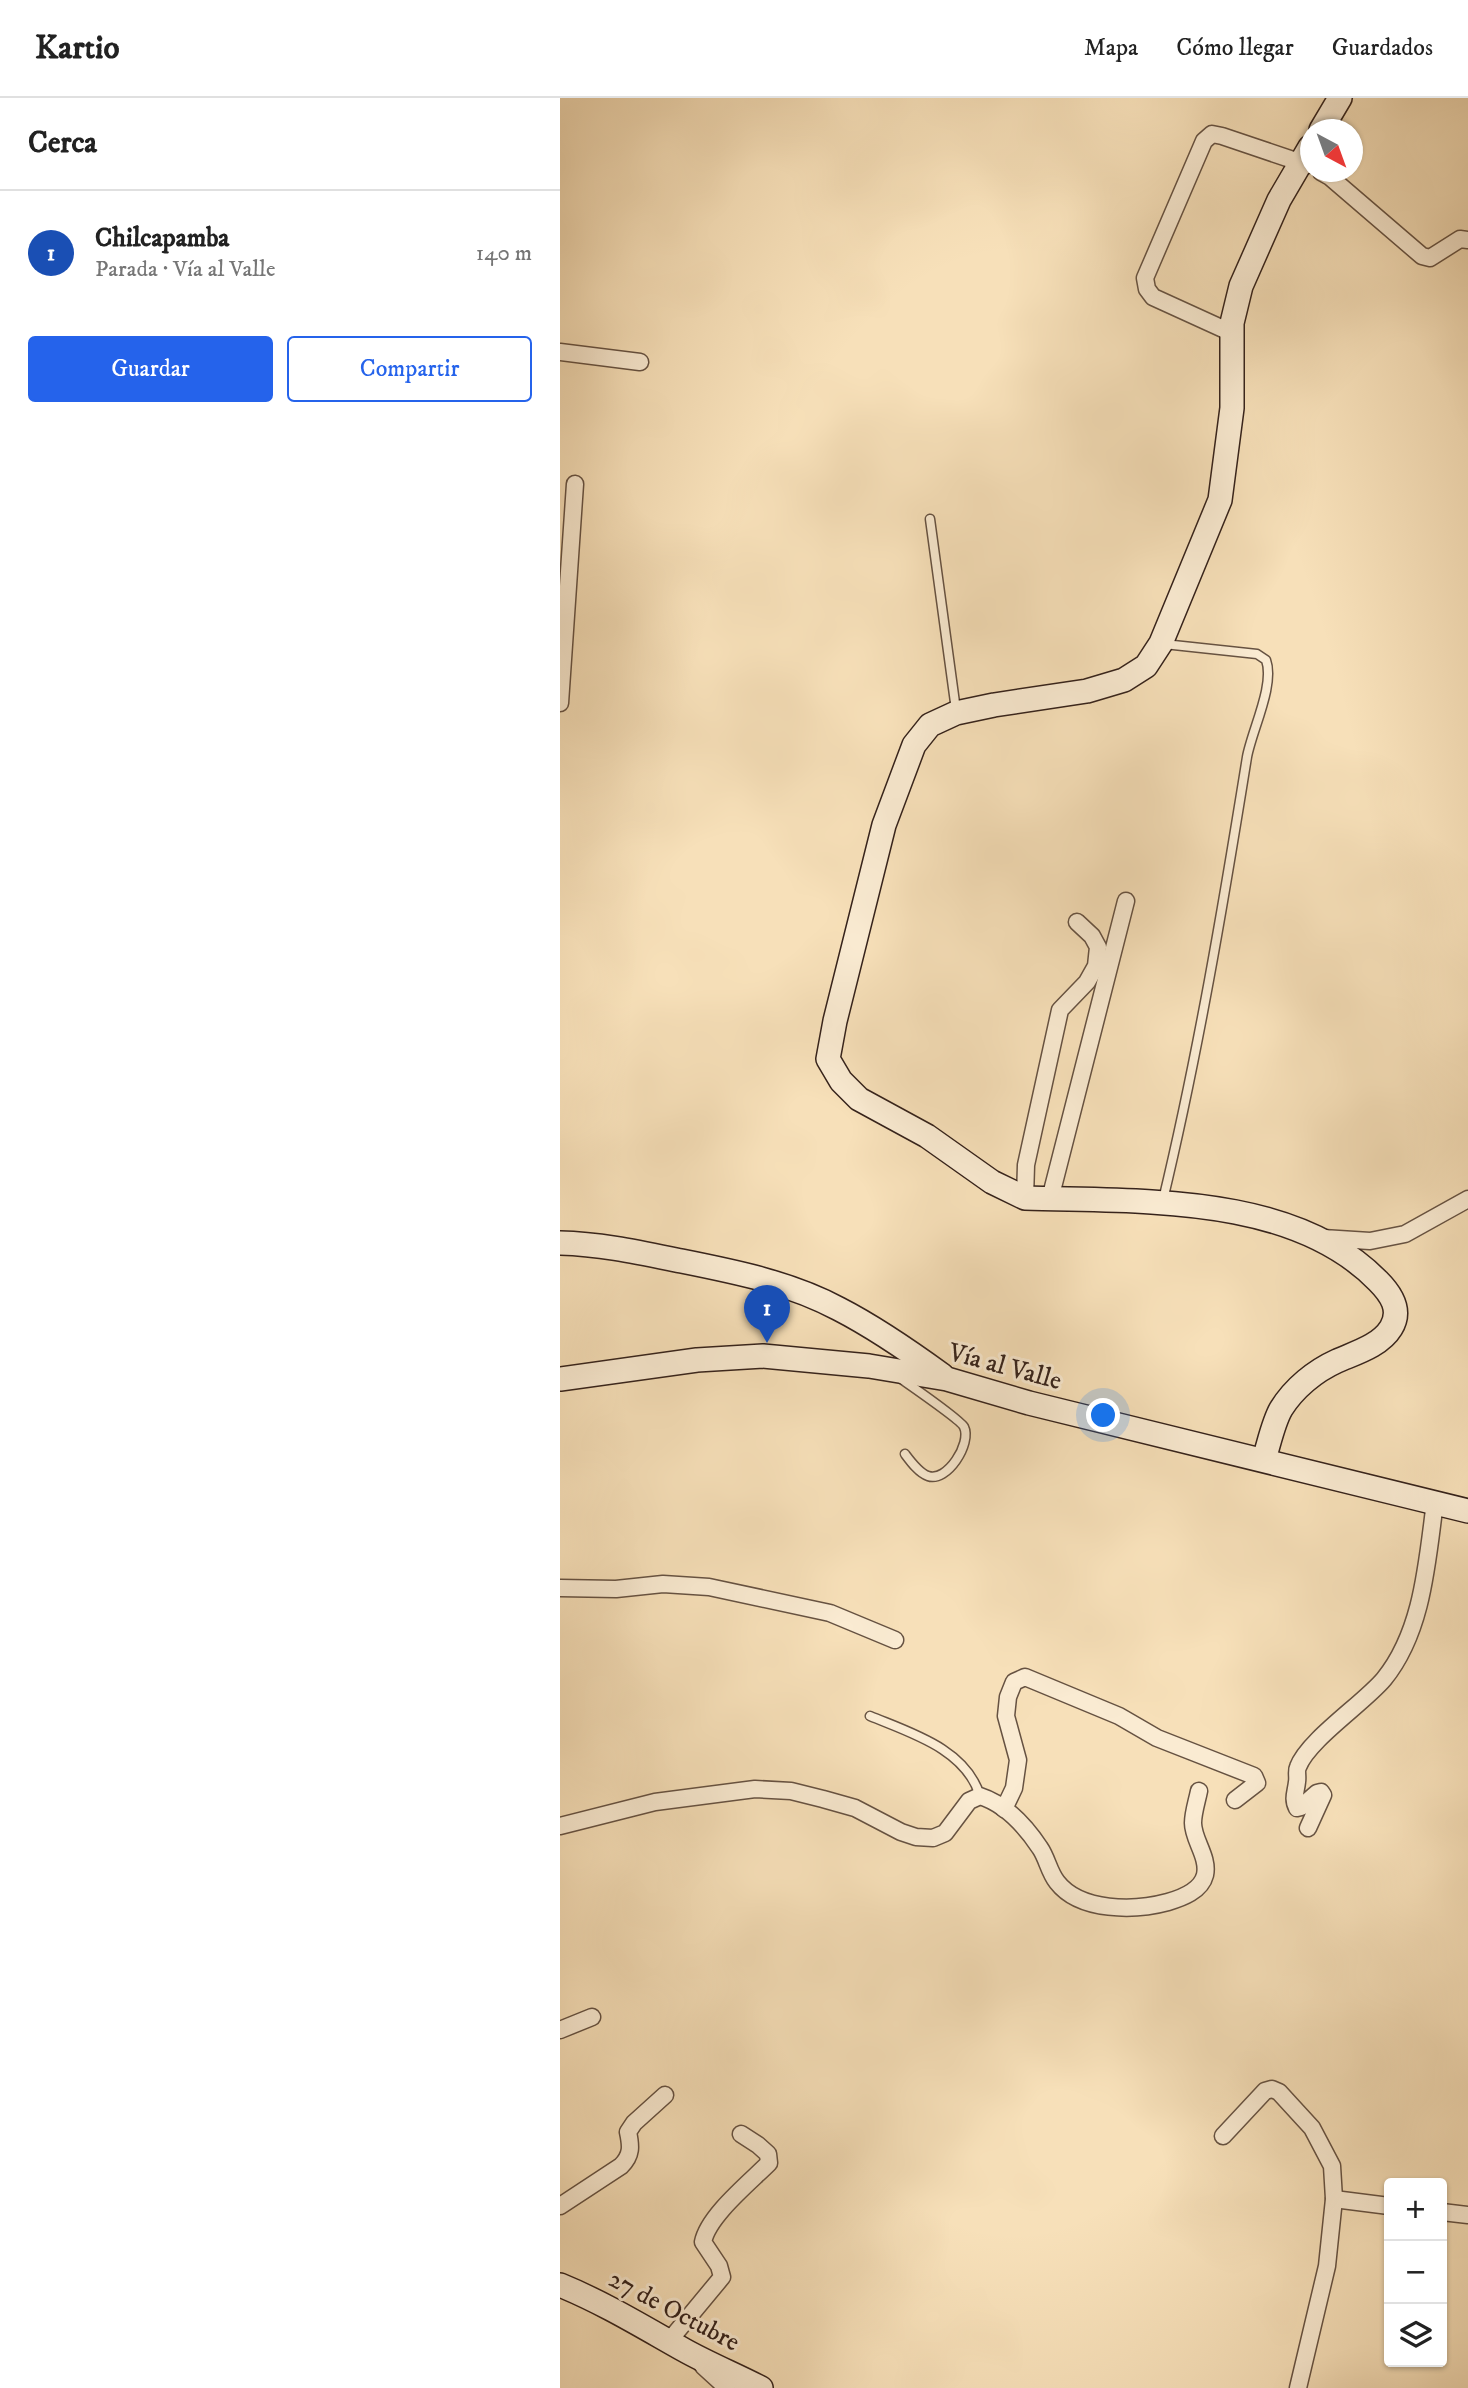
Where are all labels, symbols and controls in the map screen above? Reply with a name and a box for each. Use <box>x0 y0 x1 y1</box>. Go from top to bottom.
text: Kartio <box>35 28 120 69</box>
text: Mapa <box>1084 33 1138 63</box>
text: Cómo llegar <box>1176 33 1294 63</box>
text: Guardados <box>1332 33 1433 63</box>
north arrow <box>1300 119 1363 182</box>
text: Cerca <box>28 125 97 162</box>
text: Chilcapamba <box>95 222 229 255</box>
text: 1 <box>47 239 55 268</box>
text: 140 m <box>476 239 532 268</box>
text: Parada · Vía al Valle <box>95 255 275 284</box>
button: Guardar <box>28 336 273 402</box>
button: Compartir <box>287 336 532 402</box>
pin: 1 <box>744 1285 790 1343</box>
street label: Vía al Valle <box>944 1336 1065 1398</box>
your location <box>1086 1398 1120 1432</box>
map controls <box>1384 2178 1447 2367</box>
button: + <box>1384 2178 1447 2241</box>
button: − <box>1384 2241 1447 2304</box>
street label: 27 de Octubre <box>603 2263 745 2359</box>
button: layers <box>1384 2304 1447 2367</box>

